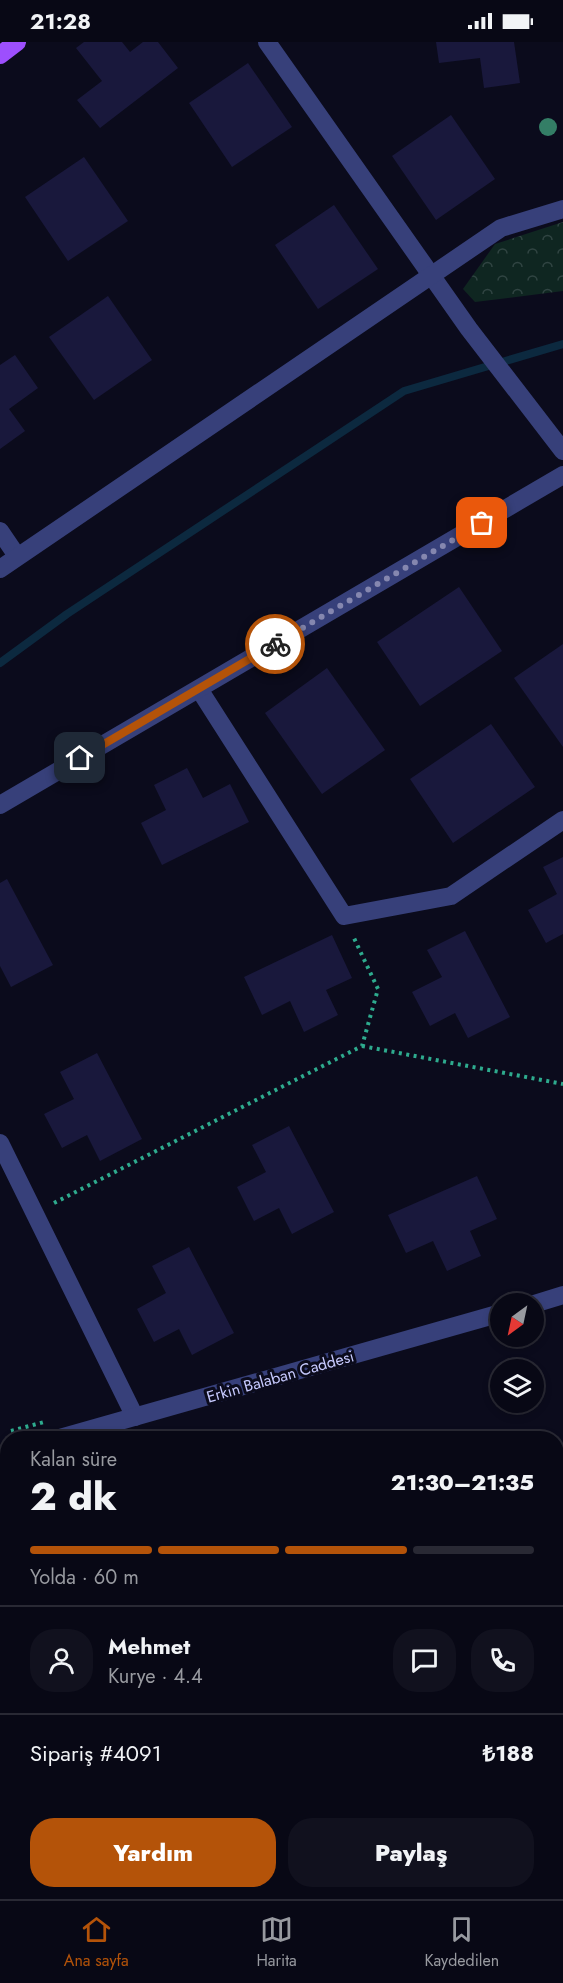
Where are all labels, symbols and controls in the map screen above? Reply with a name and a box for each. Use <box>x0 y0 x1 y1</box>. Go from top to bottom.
text: 21:28 <box>30 5 91 37</box>
pin <box>456 497 507 548</box>
icon: bag <box>465 506 498 539</box>
courier <box>245 614 305 674</box>
icon: bike <box>259 628 292 661</box>
pin <box>54 732 105 783</box>
icon: home <box>63 741 96 774</box>
north arrow <box>490 1293 544 1347</box>
map controls <box>490 1293 544 1413</box>
street label: Erkin Balaban Caddesi <box>204 1344 357 1409</box>
button: layers <box>490 1359 544 1413</box>
text: Kalan süre <box>30 1445 117 1474</box>
text: 21:30–21:35 <box>391 1466 534 1498</box>
text: 2 dk <box>30 1468 117 1525</box>
text: Yolda · 60 m <box>30 1563 139 1592</box>
button: person <box>30 1629 93 1692</box>
button: chat <box>393 1629 456 1692</box>
button: phone <box>471 1629 534 1692</box>
text: Mehmet <box>108 1630 190 1662</box>
text: Kurye · 4.4 <box>108 1662 203 1691</box>
text: Sipariş #4091 <box>30 1737 162 1769</box>
text: ₺188 <box>483 1737 534 1769</box>
button: Yardım <box>30 1818 276 1887</box>
button: Paylaş <box>288 1818 534 1887</box>
tab: Ana sayfa <box>64 1913 129 1972</box>
tab: Harita <box>256 1913 297 1972</box>
tab: Kaydedilen <box>424 1913 499 1972</box>

